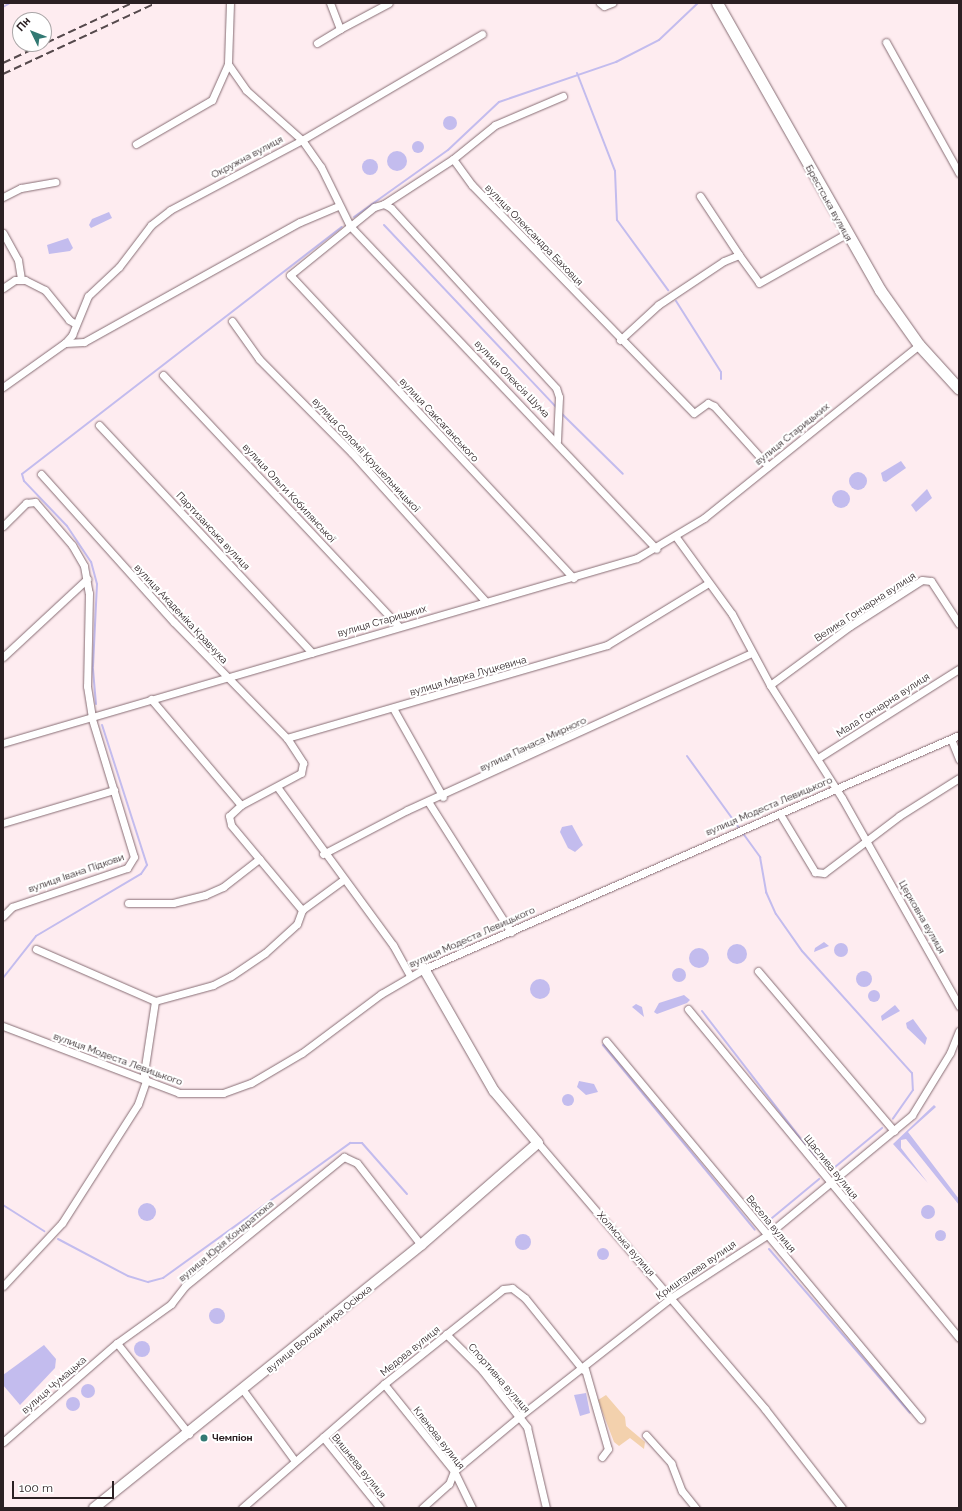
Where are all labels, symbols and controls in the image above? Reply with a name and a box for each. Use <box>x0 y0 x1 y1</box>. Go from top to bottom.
north arrow <box>12 12 52 52</box>
text: Пн <box>14 14 33 34</box>
street label: Окружна вулиця <box>209 133 285 181</box>
street label: Брестська вулиця <box>803 163 855 243</box>
street label: вулиця Олександра Баховця <box>482 182 586 288</box>
street label: вулиця Олексія Шума <box>472 338 552 420</box>
street label: вулиця Саксаганського <box>397 375 481 465</box>
street label: вулиця Соломії Крушельницької <box>310 395 422 515</box>
street label: вулиця Старицьких <box>753 400 831 468</box>
street label: вулиця Ольги Кобилянської <box>240 441 338 545</box>
street label: Партизанська вулиця <box>174 490 252 572</box>
street label: вулиця Академіка Кравчука <box>132 562 230 666</box>
street label: Велика Гончарна вулиця <box>812 570 918 644</box>
street label: вулиця Старицьких <box>336 603 428 639</box>
street label: вулиця Марка Луцкевича <box>408 654 528 698</box>
street label: Мала Гончарна вулиця <box>834 670 932 740</box>
street label: вулиця Панаса Мирного <box>478 714 588 774</box>
street label: вулиця Модеста Левицького <box>704 774 834 838</box>
street label: вулиця Івана Підкови <box>27 851 125 895</box>
street label: Церковна вулиця <box>896 878 948 956</box>
street label: вулиця Модеста Левицького <box>407 904 537 970</box>
street label: вулиця Модеста Левицького <box>52 1030 184 1088</box>
street label: Щаслива вулиця <box>801 1132 861 1202</box>
street label: Весела вулиця <box>744 1193 798 1255</box>
street label: вулиця Юрія Кондратюка <box>176 1198 276 1284</box>
street label: Холмська вулиця <box>595 1209 657 1279</box>
street label: Кришталева вулиця <box>654 1238 738 1302</box>
street label: вулиця Володимира Осіюка <box>264 1283 374 1375</box>
street label: Медова вулиця <box>378 1323 442 1379</box>
street label: Спортивна вулиця <box>466 1341 532 1415</box>
street label: вулиця Чумацька <box>19 1354 89 1416</box>
street label: Кленова вулиця <box>411 1404 467 1472</box>
place label: Чемпіон <box>212 1432 253 1444</box>
street label: Вишнева вулиця <box>329 1432 389 1500</box>
marker: Чемпіон <box>199 1433 209 1443</box>
scale bar <box>14 1473 116 1499</box>
text: 100 m <box>19 1481 53 1495</box>

